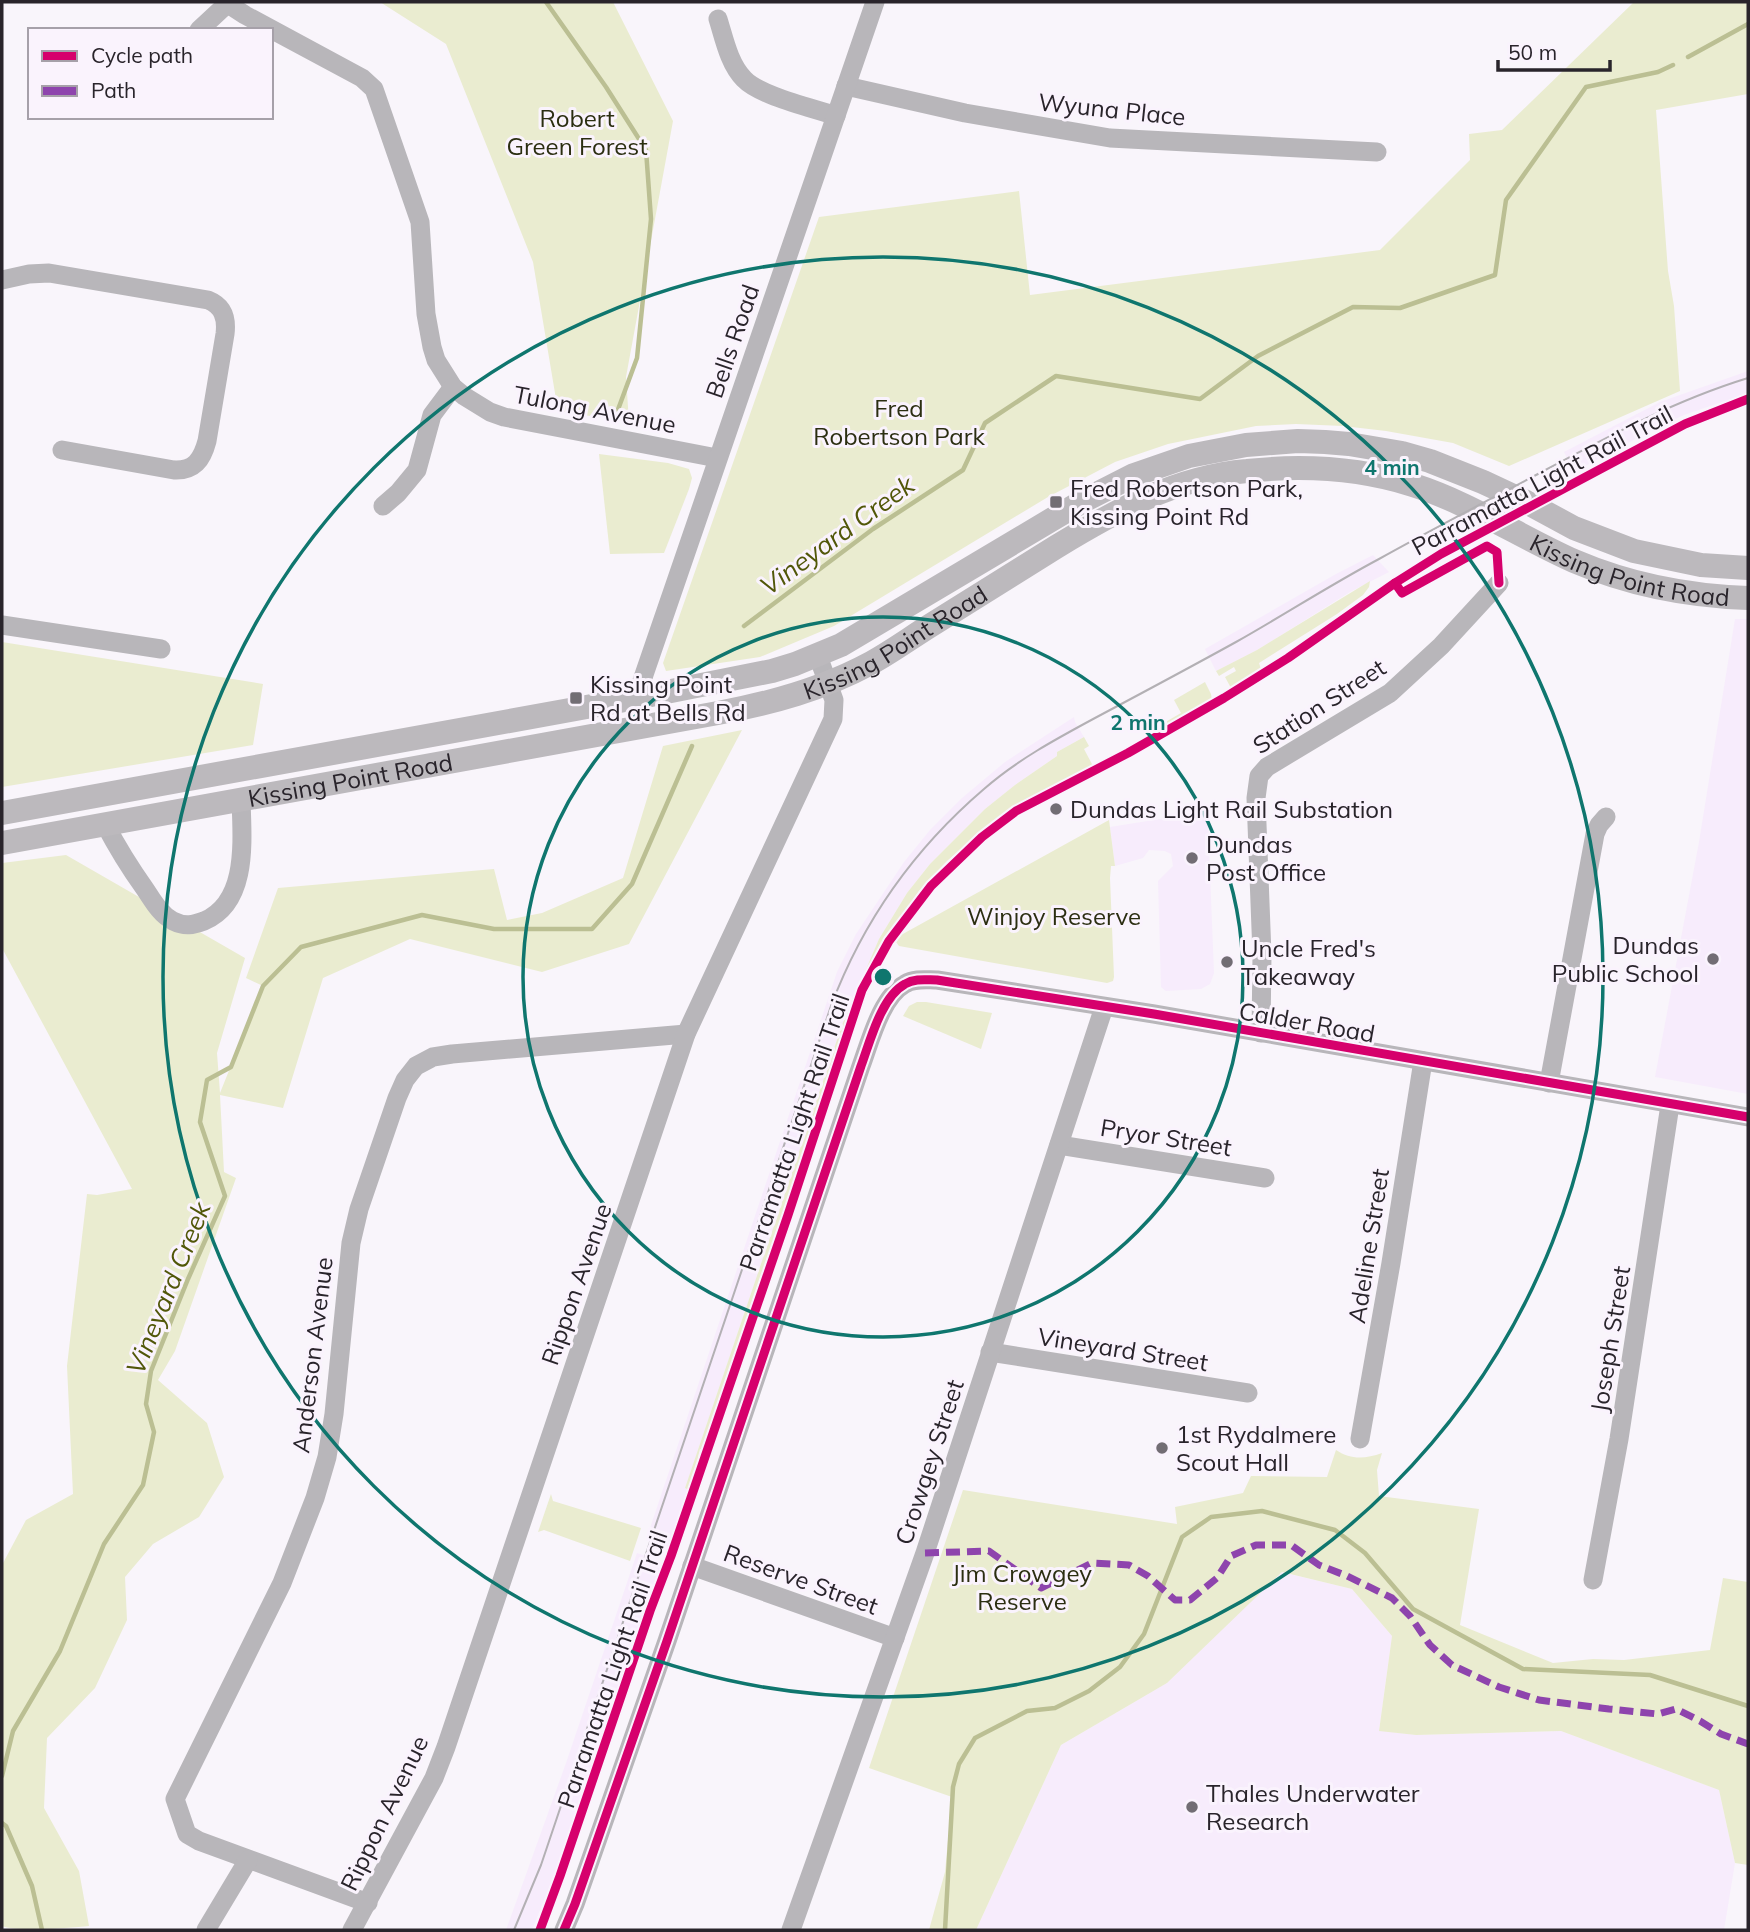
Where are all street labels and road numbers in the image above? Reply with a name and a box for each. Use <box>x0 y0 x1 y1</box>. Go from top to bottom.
street label: Wyuna Place <box>1037 86 1187 132</box>
street label: Bells Road <box>699 280 765 402</box>
street label: Tulong Avenue <box>511 379 679 439</box>
street label: Parramatta Light Rail Trail <box>1406 398 1678 562</box>
street label: Kissing Point Road <box>1525 527 1731 612</box>
street label: Kissing Point Road <box>799 579 993 706</box>
street label: Station Street <box>1247 652 1391 760</box>
street label: Kissing Point Road <box>246 746 455 813</box>
street label: Parramatta Light Rail Trail <box>732 989 856 1275</box>
street label: Calder Road <box>1237 995 1377 1049</box>
street label: Pryor Street <box>1098 1112 1234 1162</box>
street label: Adeline Street <box>1341 1167 1395 1325</box>
street label: Rippon Avenue <box>534 1199 618 1369</box>
street label: Anderson Avenue <box>285 1255 339 1455</box>
street label: Joseph Street <box>1584 1264 1636 1414</box>
street label: Vineyard Street <box>1036 1321 1210 1377</box>
street label: Crowgey Street <box>888 1376 970 1548</box>
street label: Parramatta Light Rail Trail <box>550 1526 674 1812</box>
street label: Reserve Street <box>720 1537 882 1621</box>
street label: Rippon Avenue <box>334 1731 434 1895</box>

